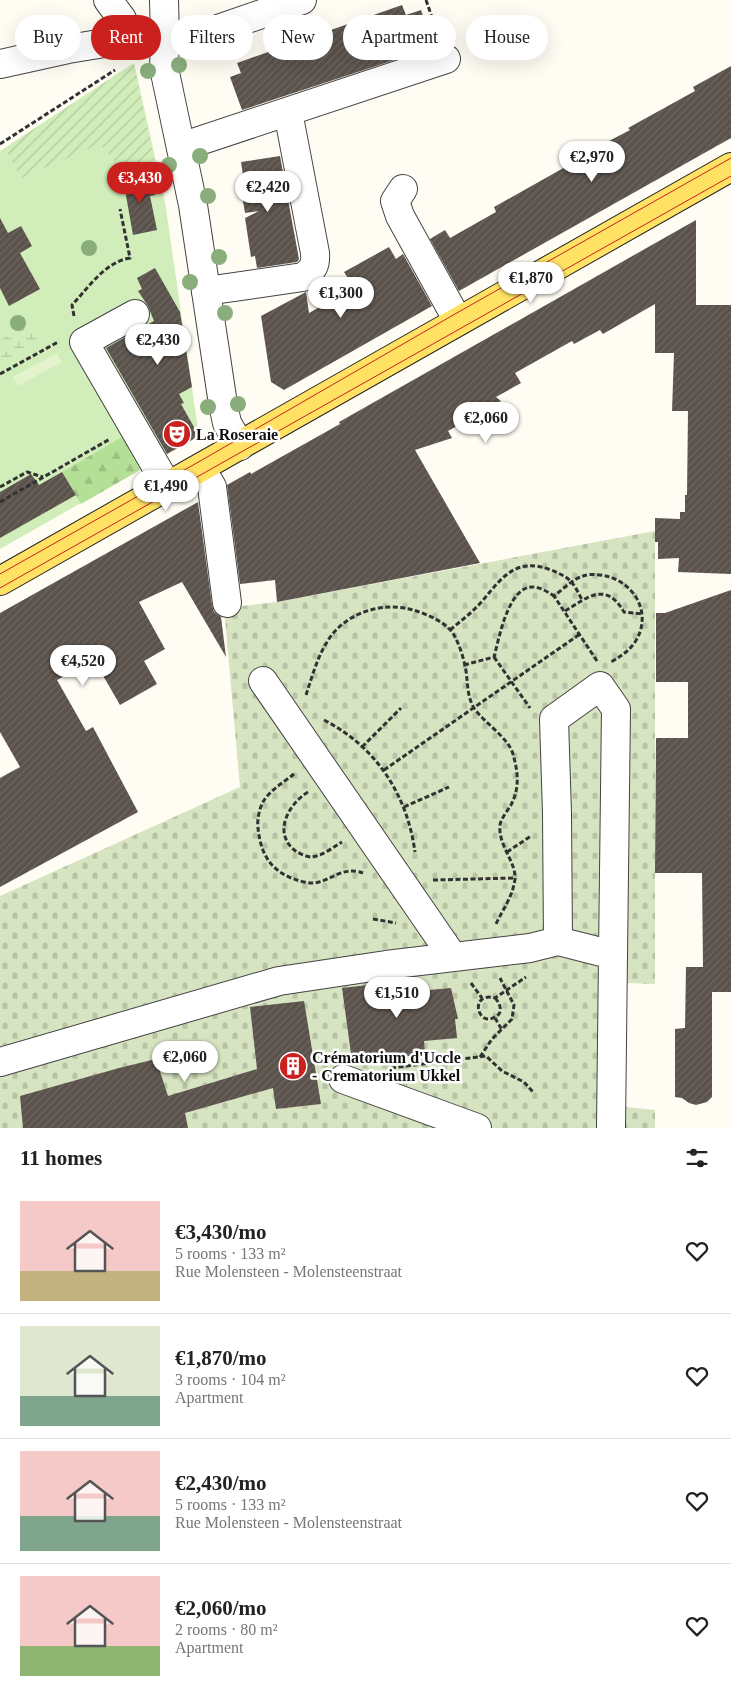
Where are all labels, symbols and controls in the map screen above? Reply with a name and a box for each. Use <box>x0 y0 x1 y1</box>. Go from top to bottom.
chip: Buy <box>15 15 81 60</box>
chip: Rent <box>91 15 161 60</box>
chip: Filters <box>171 15 253 60</box>
chip: New <box>263 15 333 60</box>
chip: Apartment <box>343 15 456 60</box>
chip: House <box>466 15 548 60</box>
pin: €2,970 <box>551 140 633 183</box>
text: €2,970 <box>570 148 614 165</box>
pin: €3,430 <box>99 162 181 204</box>
text: €3,430 <box>118 169 162 186</box>
pin: €2,420 <box>227 170 309 213</box>
text: €2,420 <box>246 178 290 195</box>
pin: €1,870 <box>490 262 572 304</box>
text: €1,870 <box>509 269 553 286</box>
pin: €1,300 <box>300 276 382 319</box>
text: €1,300 <box>319 284 363 301</box>
pin: €2,430 <box>117 324 199 366</box>
text: €2,430 <box>136 331 180 348</box>
pin: €2,060 <box>445 402 527 444</box>
text: €2,060 <box>464 409 508 426</box>
theatre icon: La Roseraie <box>162 419 192 449</box>
place label: La Roseraie <box>196 426 278 443</box>
pin: €1,490 <box>125 470 207 512</box>
text: €1,490 <box>144 477 188 494</box>
pin: €4,520 <box>42 644 124 687</box>
text: €4,520 <box>61 652 105 669</box>
pin: €1,510 <box>356 976 438 1019</box>
text: €1,510 <box>375 984 419 1001</box>
pin: €2,060 <box>144 1040 226 1083</box>
text: €2,060 <box>163 1048 207 1065</box>
place label: Crématorium d'Uccle - Crematorium Ukkel <box>312 1049 461 1084</box>
building icon: Crématorium d'Uccle - Crematorium Ukkel <box>278 1051 308 1081</box>
icon: filters <box>683 1144 711 1172</box>
text: 11 homes <box>20 1146 102 1170</box>
text: €3,430/mo <box>175 1220 267 1244</box>
icon: home <box>60 1221 120 1281</box>
icon: heart <box>683 1237 711 1265</box>
text: 5 rooms · 133 m² <box>175 1245 286 1262</box>
text: Rue Molensteen - Molensteenstraat <box>175 1263 402 1280</box>
icon: home <box>60 1346 120 1406</box>
text: €1,870/mo <box>175 1346 267 1370</box>
icon: heart <box>683 1362 711 1390</box>
text: 3 rooms · 104 m² <box>175 1371 286 1388</box>
text: Apartment <box>175 1389 243 1406</box>
icon: home <box>60 1471 120 1531</box>
text: €2,430/mo <box>175 1471 267 1495</box>
icon: heart <box>683 1487 711 1515</box>
text: 5 rooms · 133 m² <box>175 1496 286 1513</box>
text: Rue Molensteen - Molensteenstraat <box>175 1514 402 1531</box>
icon: home <box>60 1596 120 1656</box>
text: €2,060/mo <box>175 1596 267 1620</box>
icon: heart <box>683 1612 711 1640</box>
text: 2 rooms · 80 m² <box>175 1621 278 1638</box>
text: Apartment <box>175 1639 243 1656</box>

